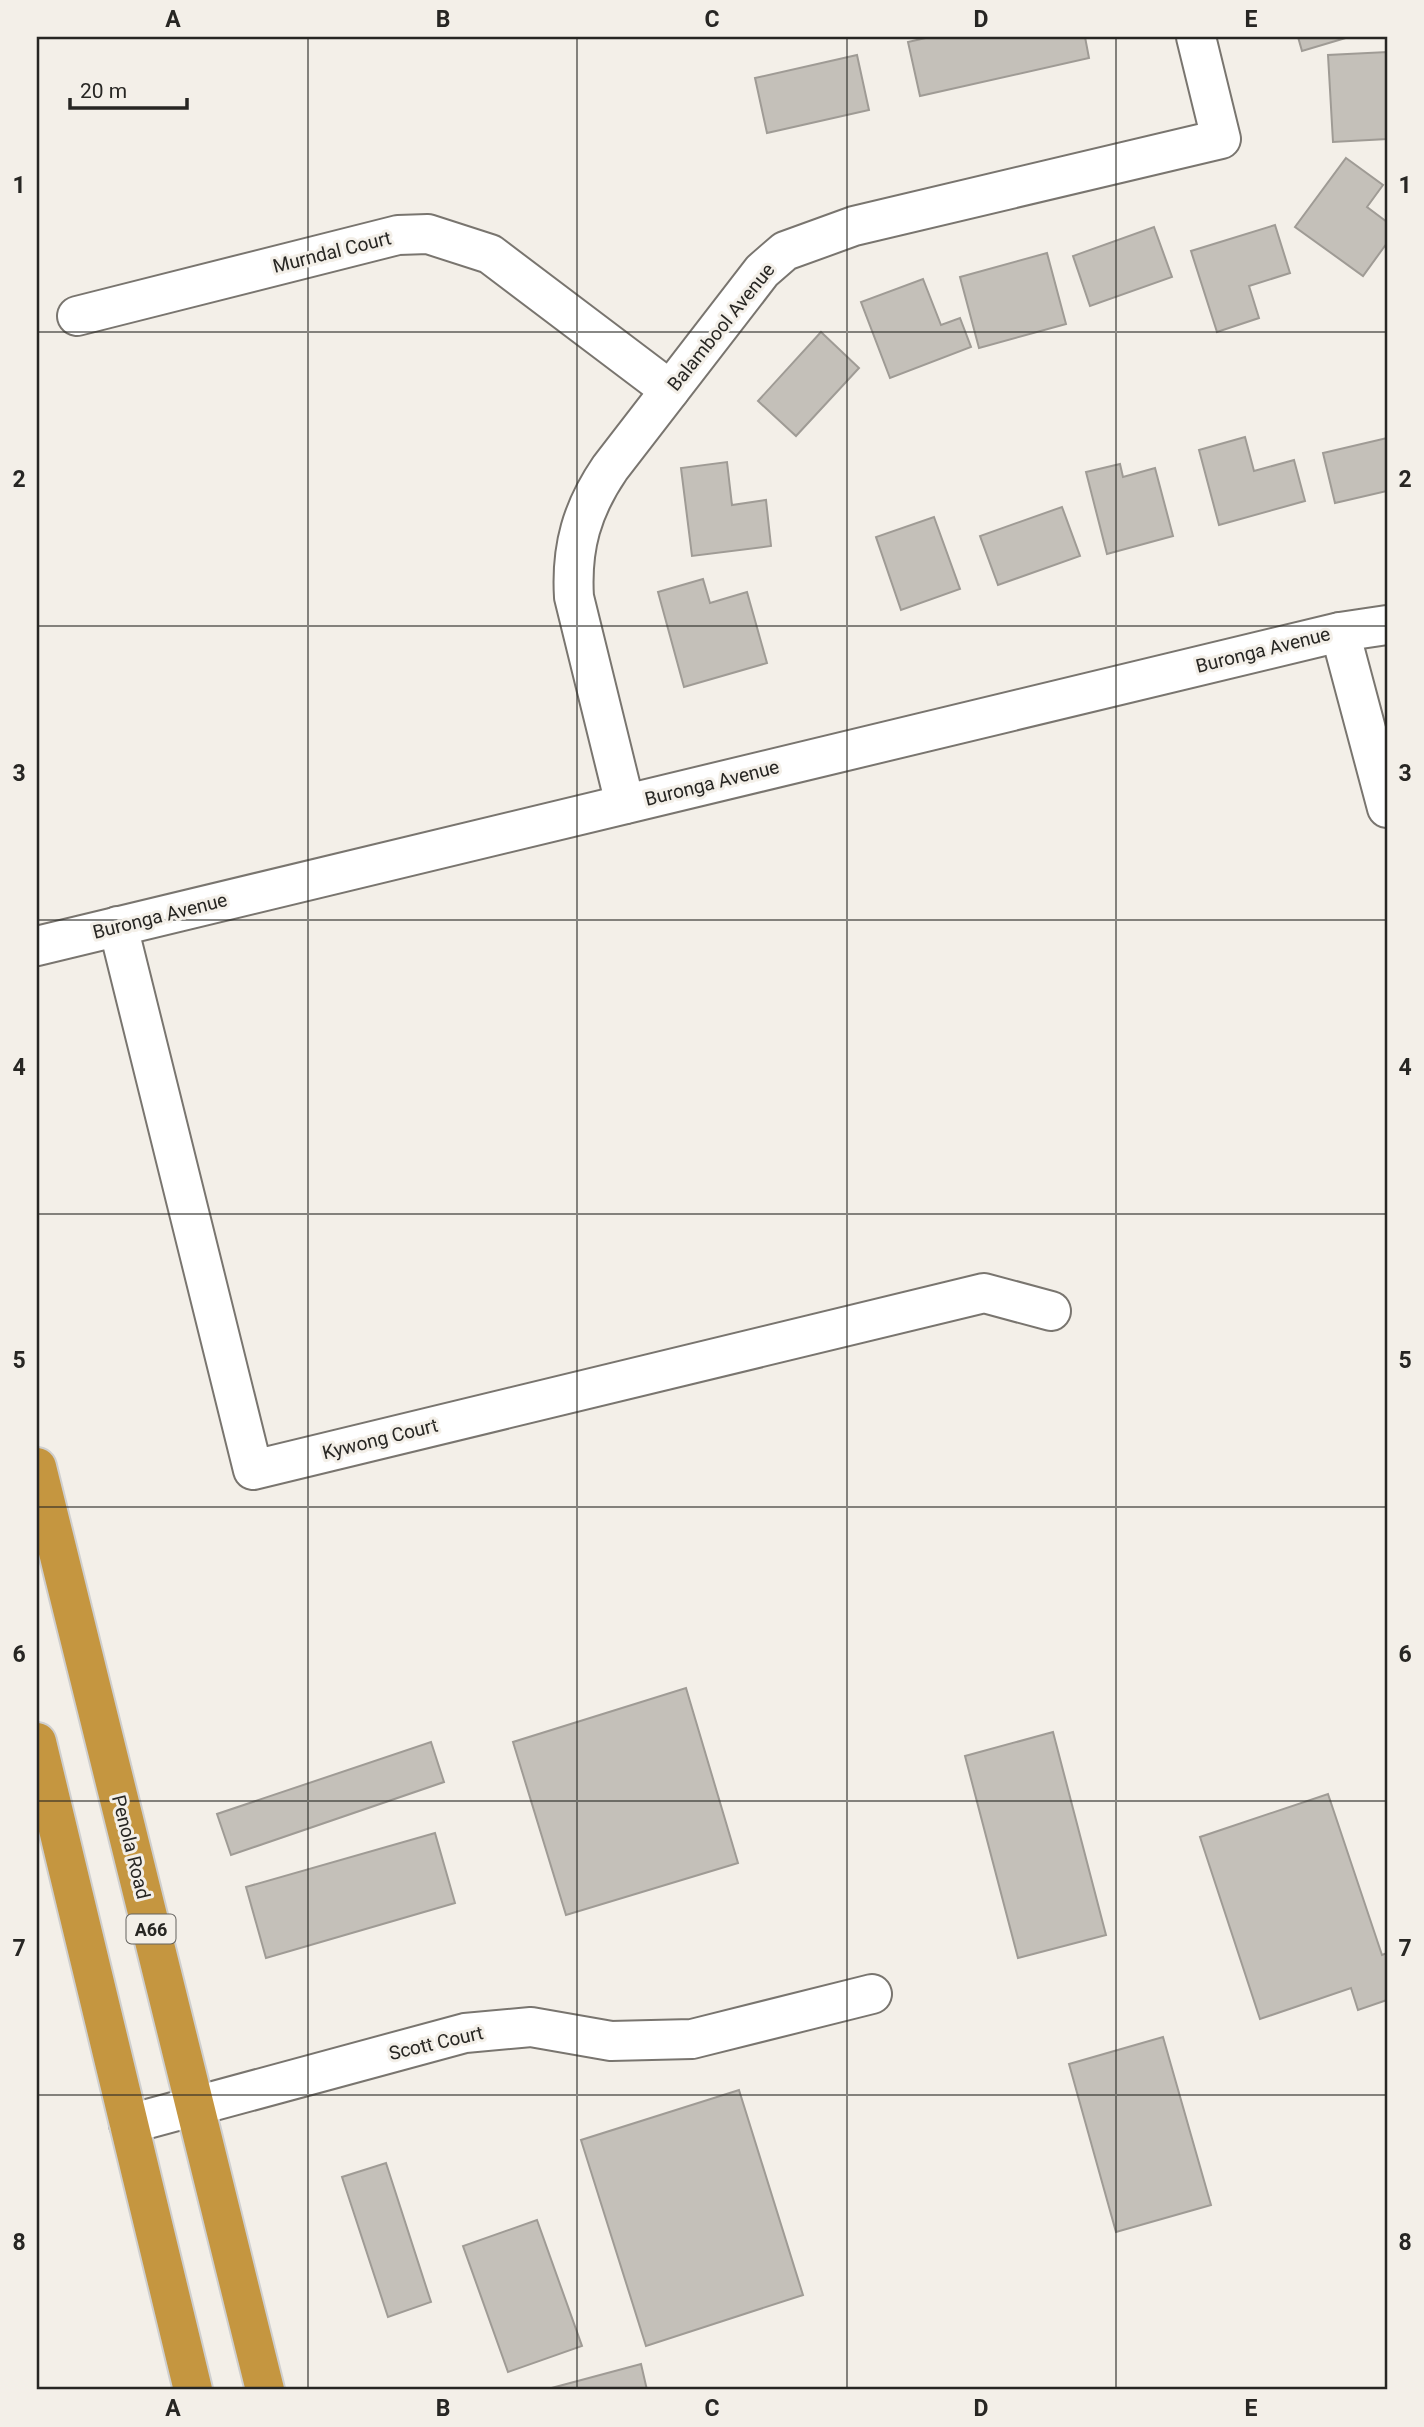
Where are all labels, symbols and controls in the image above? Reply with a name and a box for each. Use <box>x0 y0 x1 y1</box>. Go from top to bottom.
text: A <box>165 6 181 33</box>
text: B <box>436 6 450 33</box>
text: C <box>704 6 720 33</box>
text: D <box>974 6 988 33</box>
text: E <box>1245 6 1258 33</box>
scale bar <box>70 66 187 110</box>
text: 20 m <box>80 79 127 103</box>
text: 1 <box>12 172 26 199</box>
text: 1 <box>1398 172 1412 199</box>
street label: Murndal Court <box>270 226 394 278</box>
street label: Balambool Avenue <box>662 259 780 395</box>
text: 2 <box>12 466 26 493</box>
text: 2 <box>1398 466 1412 493</box>
street label: Buronga Avenue <box>1193 622 1333 678</box>
street label: Buronga Avenue <box>642 755 782 811</box>
text: 3 <box>12 760 26 787</box>
text: 3 <box>1398 760 1412 787</box>
street label: Buronga Avenue <box>90 888 230 944</box>
text: 4 <box>12 1054 26 1081</box>
text: 4 <box>1398 1054 1412 1081</box>
text: 5 <box>12 1347 26 1374</box>
text: 5 <box>1398 1347 1412 1374</box>
street label: Kywong Court <box>320 1414 440 1464</box>
text: 6 <box>12 1641 26 1668</box>
text: 6 <box>1398 1641 1412 1668</box>
street label: Penola Road <box>107 1793 155 1901</box>
road number: A66 <box>127 1914 176 1943</box>
text: 7 <box>12 1935 26 1962</box>
text: 7 <box>1398 1935 1412 1962</box>
street label: Scott Court <box>387 2021 485 2065</box>
text: 8 <box>12 2229 26 2256</box>
text: 8 <box>1398 2229 1412 2256</box>
text: A <box>165 2395 181 2422</box>
text: B <box>436 2395 450 2422</box>
text: C <box>704 2395 720 2422</box>
text: D <box>974 2395 988 2422</box>
text: E <box>1245 2395 1258 2422</box>

